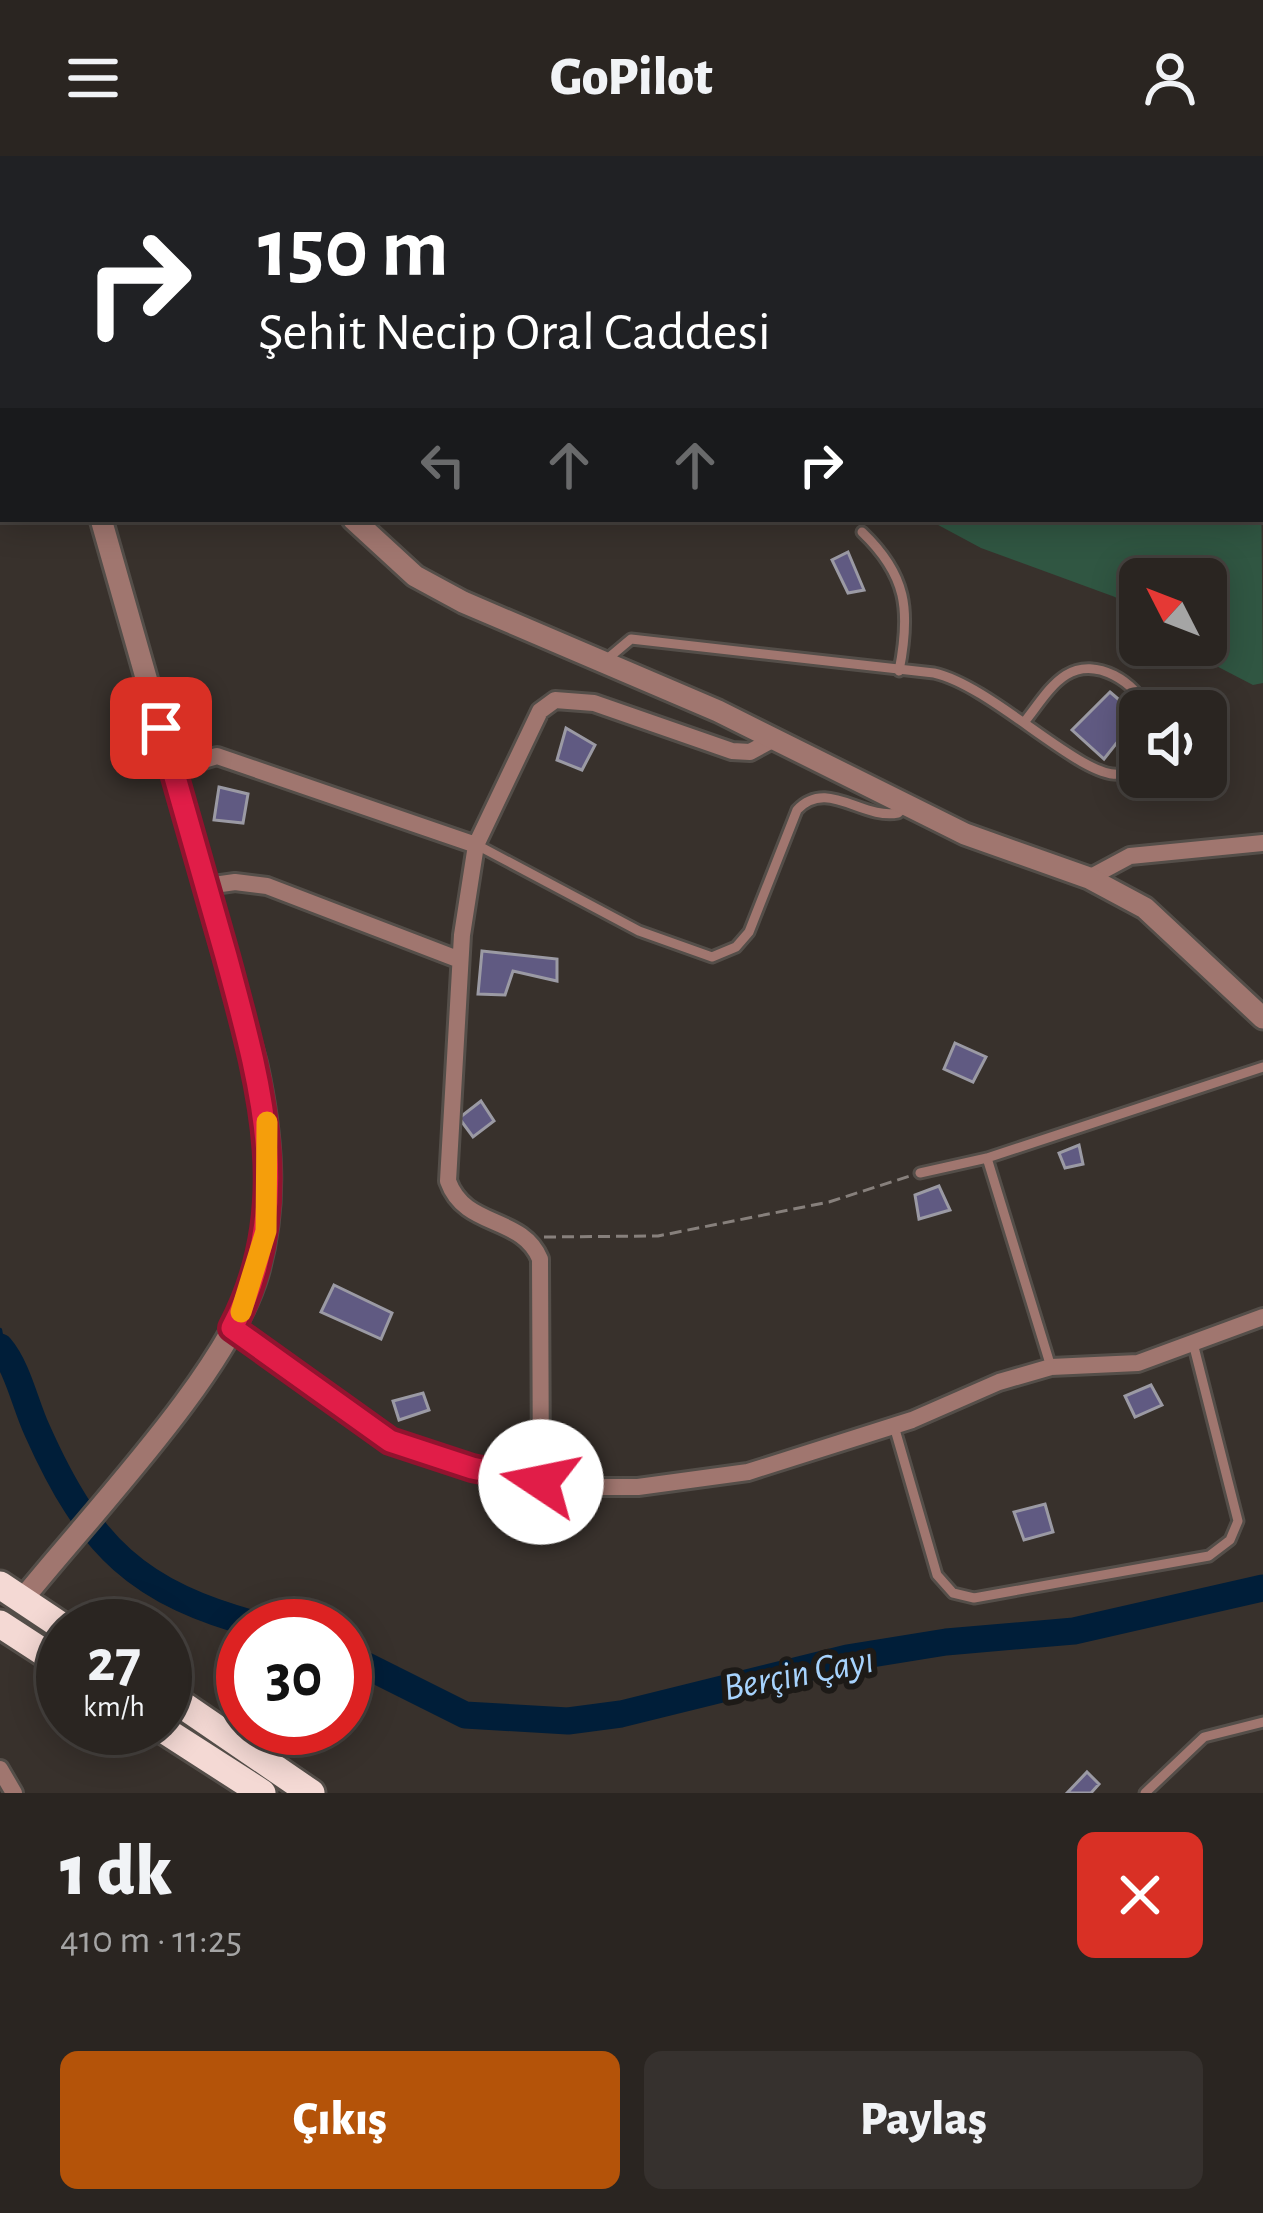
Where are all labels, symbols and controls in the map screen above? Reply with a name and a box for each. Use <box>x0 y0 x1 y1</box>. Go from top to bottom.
icon: menu <box>60 45 126 111</box>
icon: person <box>1137 45 1203 111</box>
text: GoPilot <box>550 51 713 105</box>
icon: right <box>60 204 216 360</box>
text: 150 m <box>258 208 449 292</box>
text: Şehit Necip Oral Caddesi <box>258 306 771 360</box>
icon: left <box>410 432 476 498</box>
icon: ahead <box>536 432 602 498</box>
icon: ahead <box>662 432 728 498</box>
icon: right <box>788 432 854 498</box>
north arrow <box>1119 558 1227 666</box>
map controls <box>1119 558 1227 798</box>
pin <box>110 677 212 779</box>
button: sound <box>1119 690 1227 798</box>
icon: arrive <box>128 695 194 761</box>
position arrow <box>478 1419 604 1545</box>
speed limit sign: 30 <box>216 1599 372 1755</box>
text: 27 <box>87 1632 141 1692</box>
water label: Berçin Çayı <box>720 1641 877 1708</box>
text: km/h <box>83 1692 145 1722</box>
button: close <box>1077 1832 1203 1958</box>
text: 1 dk <box>60 1836 172 1908</box>
text: 410 m · 11:25 <box>60 1921 242 1960</box>
button: Çıkış <box>60 2051 620 2189</box>
button: Paylaş <box>644 2051 1203 2189</box>

